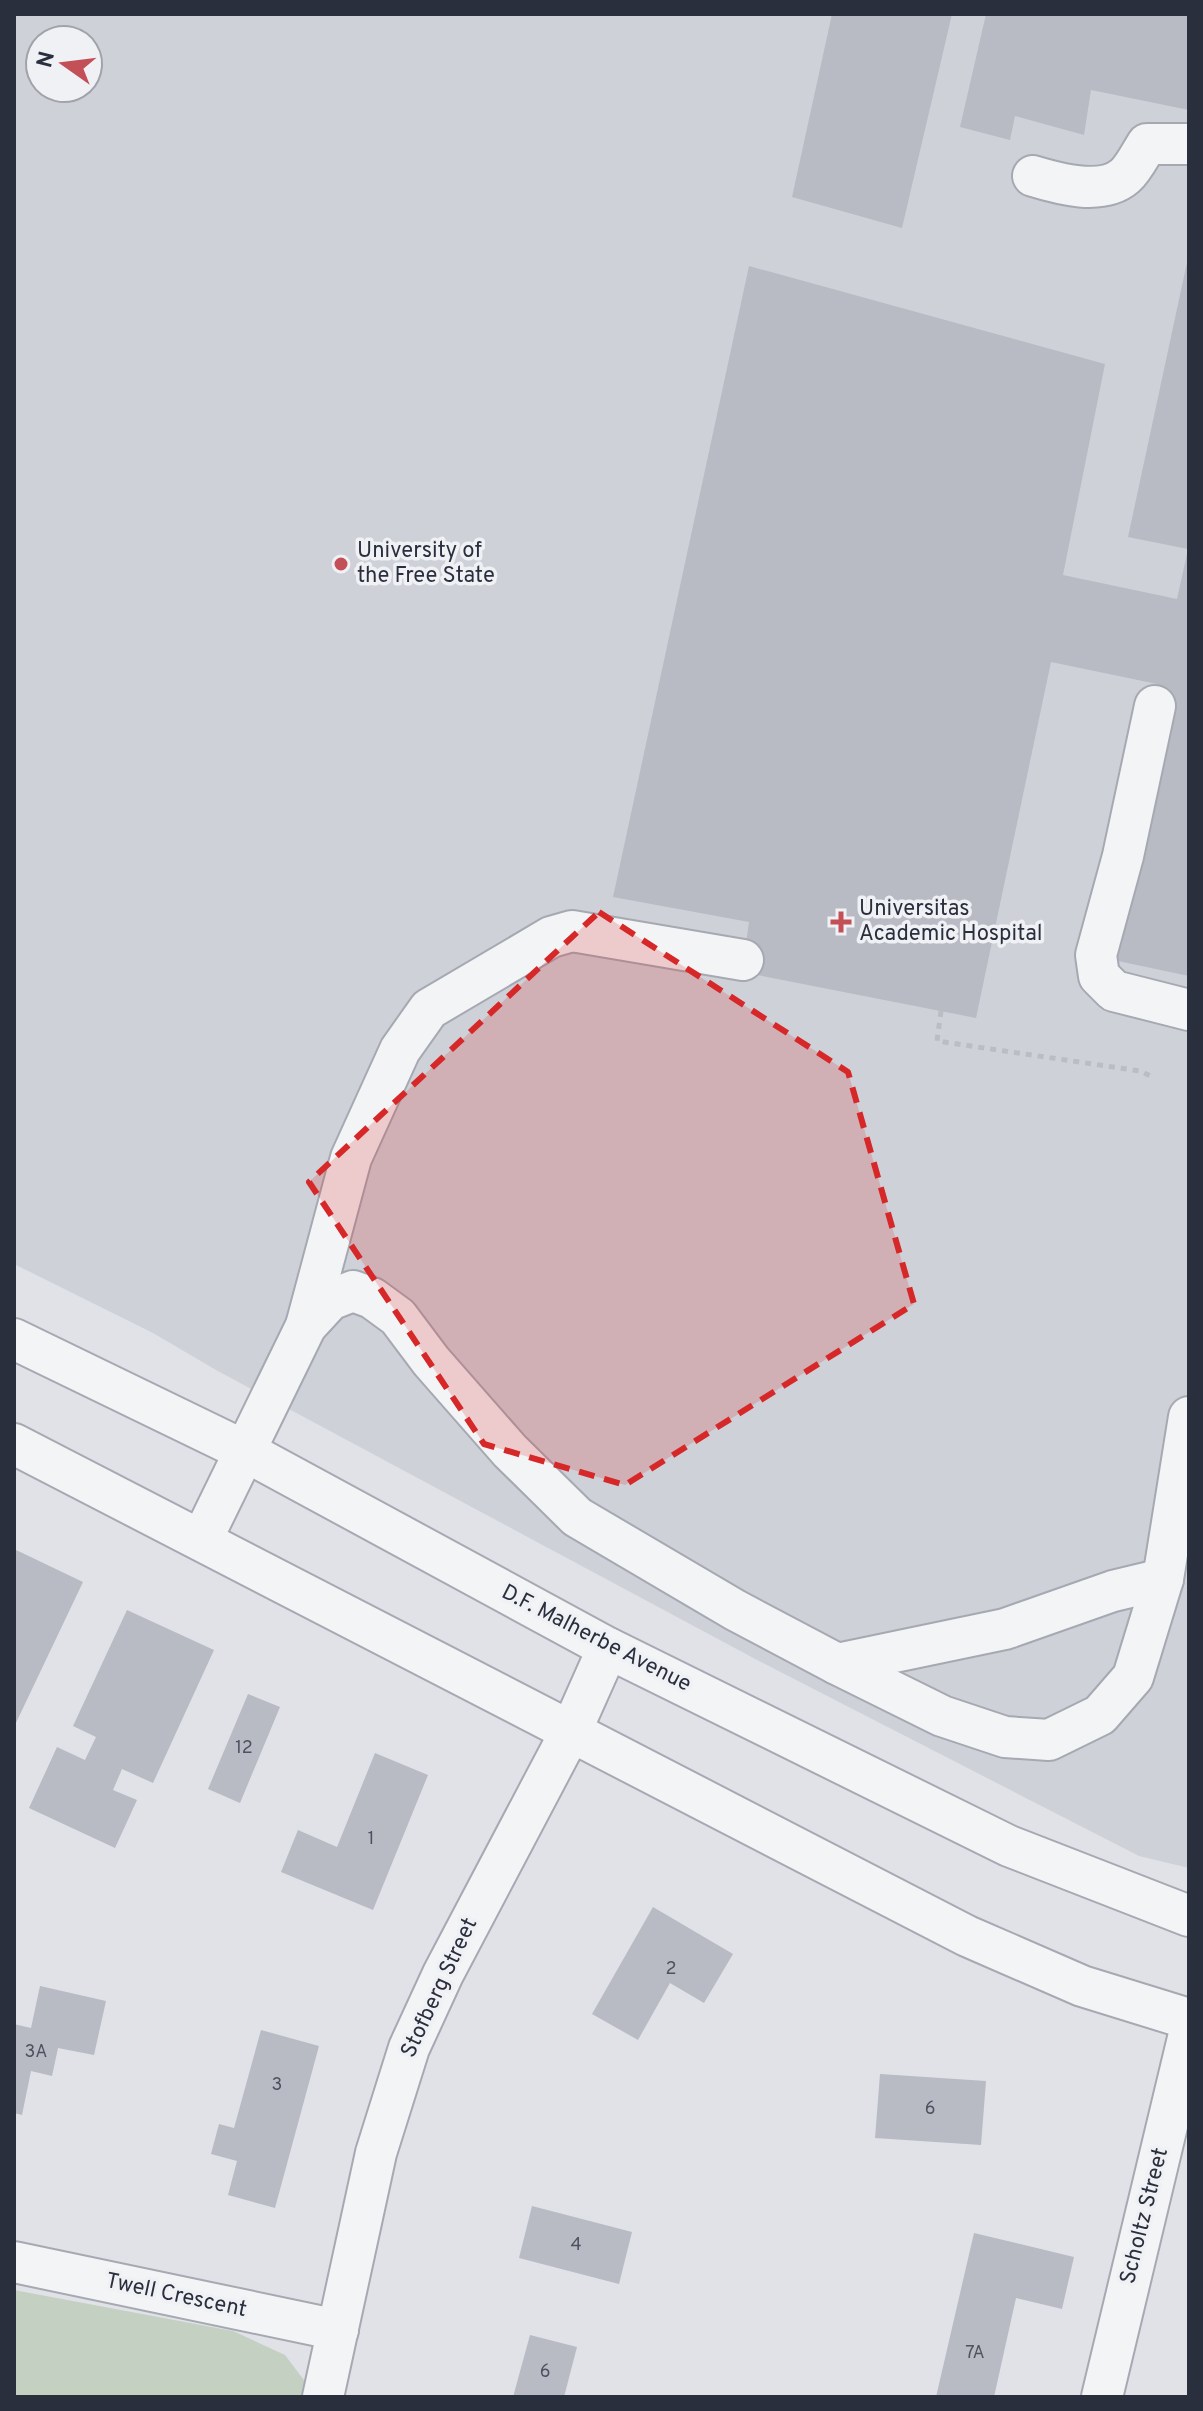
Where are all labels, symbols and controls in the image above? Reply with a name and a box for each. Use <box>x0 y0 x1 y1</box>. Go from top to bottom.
north arrow <box>24 24 104 104</box>
text: N <box>32 49 62 71</box>
place label: University of the Free State <box>357 538 495 590</box>
marker: University of the Free State <box>332 555 350 573</box>
place label: Universitas Academic Hospital <box>859 896 1042 948</box>
marker: Universitas Academic Hospital <box>830 911 852 933</box>
street label: D.F. Malherbe Avenue <box>497 1579 695 1699</box>
house number: 12 <box>235 1737 253 1760</box>
house number: 1 <box>368 1828 374 1851</box>
street label: Stofberg Street <box>396 1914 484 2062</box>
house number: 2 <box>665 1958 677 1981</box>
house number: 3A <box>25 2041 47 2064</box>
house number: 3 <box>272 2074 282 2097</box>
house number: 6 <box>925 2098 935 2121</box>
street label: Scholtz Street <box>1115 2145 1175 2287</box>
house number: 4 <box>570 2234 582 2257</box>
street label: Twell Crescent <box>103 2268 249 2324</box>
house number: 7A <box>965 2342 985 2365</box>
house number: 6 <box>540 2361 550 2384</box>

